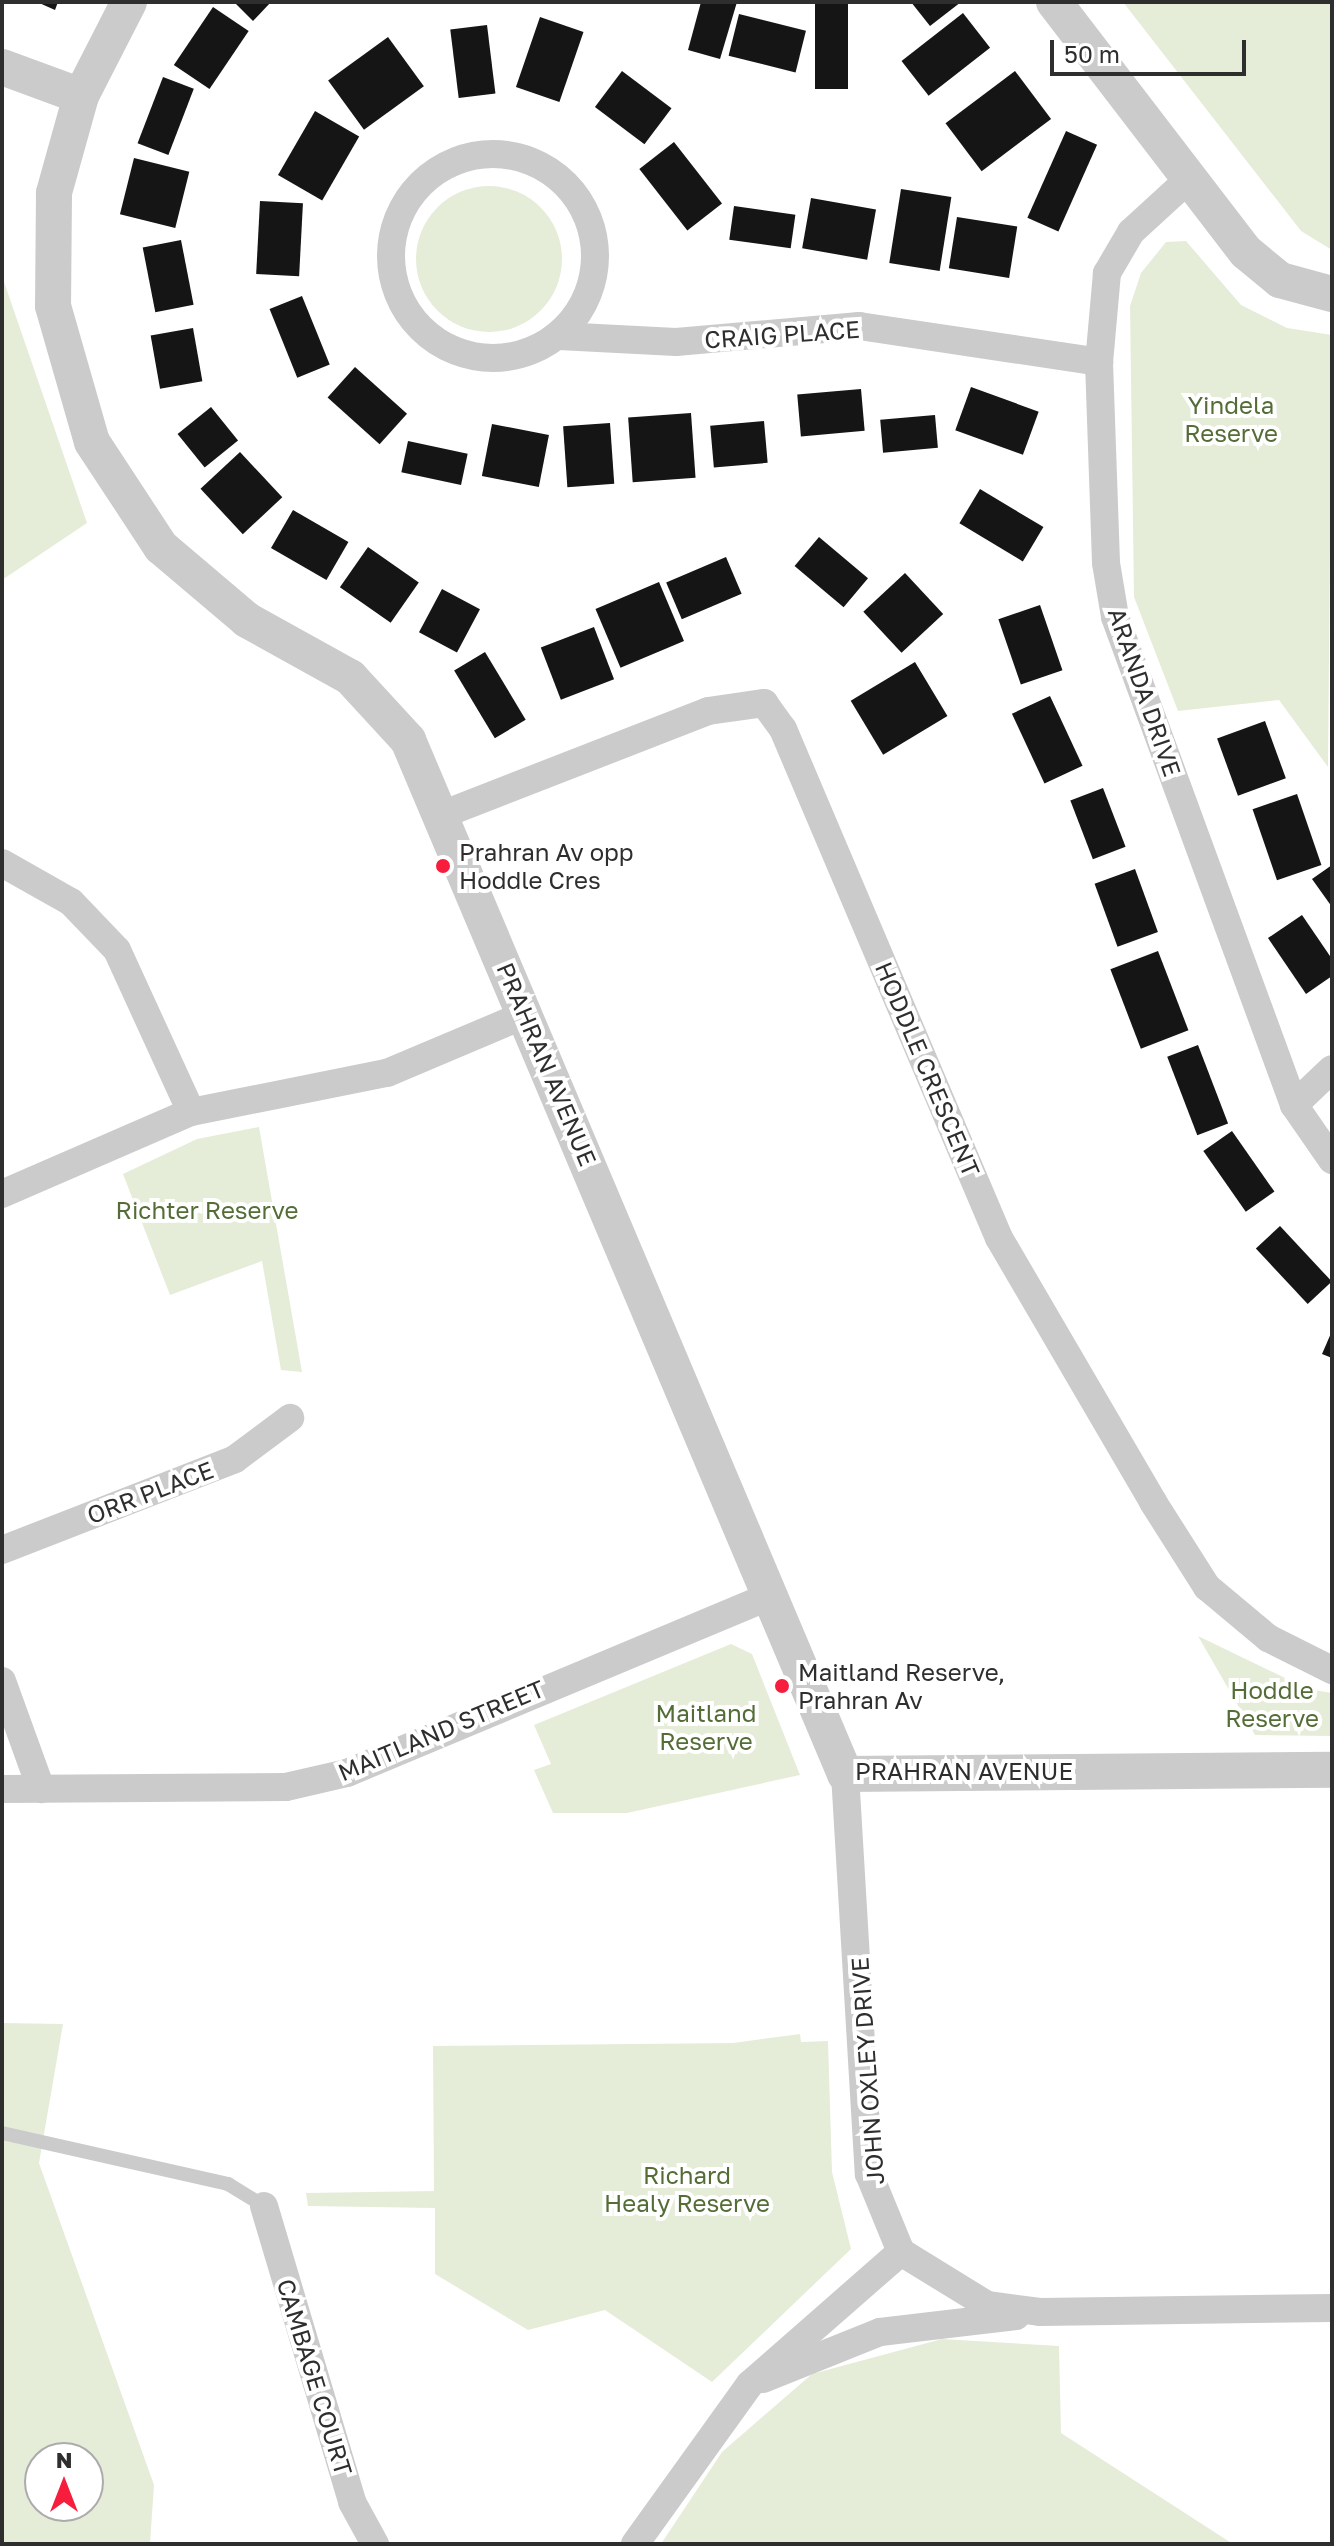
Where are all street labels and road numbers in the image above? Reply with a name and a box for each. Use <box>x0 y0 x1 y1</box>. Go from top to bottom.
street label: CRAIG PLACE <box>703 314 861 354</box>
street label: ARANDA DRIVE <box>1103 604 1187 780</box>
street label: HODDLE CRESCENT <box>870 957 986 1181</box>
street label: PRAHRAN AVENUE <box>491 958 603 1170</box>
street label: ORR PLACE <box>83 1455 217 1529</box>
street label: MAITLAND STREET <box>333 1673 549 1787</box>
street label: PRAHRAN AVENUE <box>855 1757 1073 1785</box>
street label: JOHN OXLEY DRIVE <box>845 1956 889 2186</box>
street label: CAMBAGE COURT <box>271 2275 359 2479</box>

